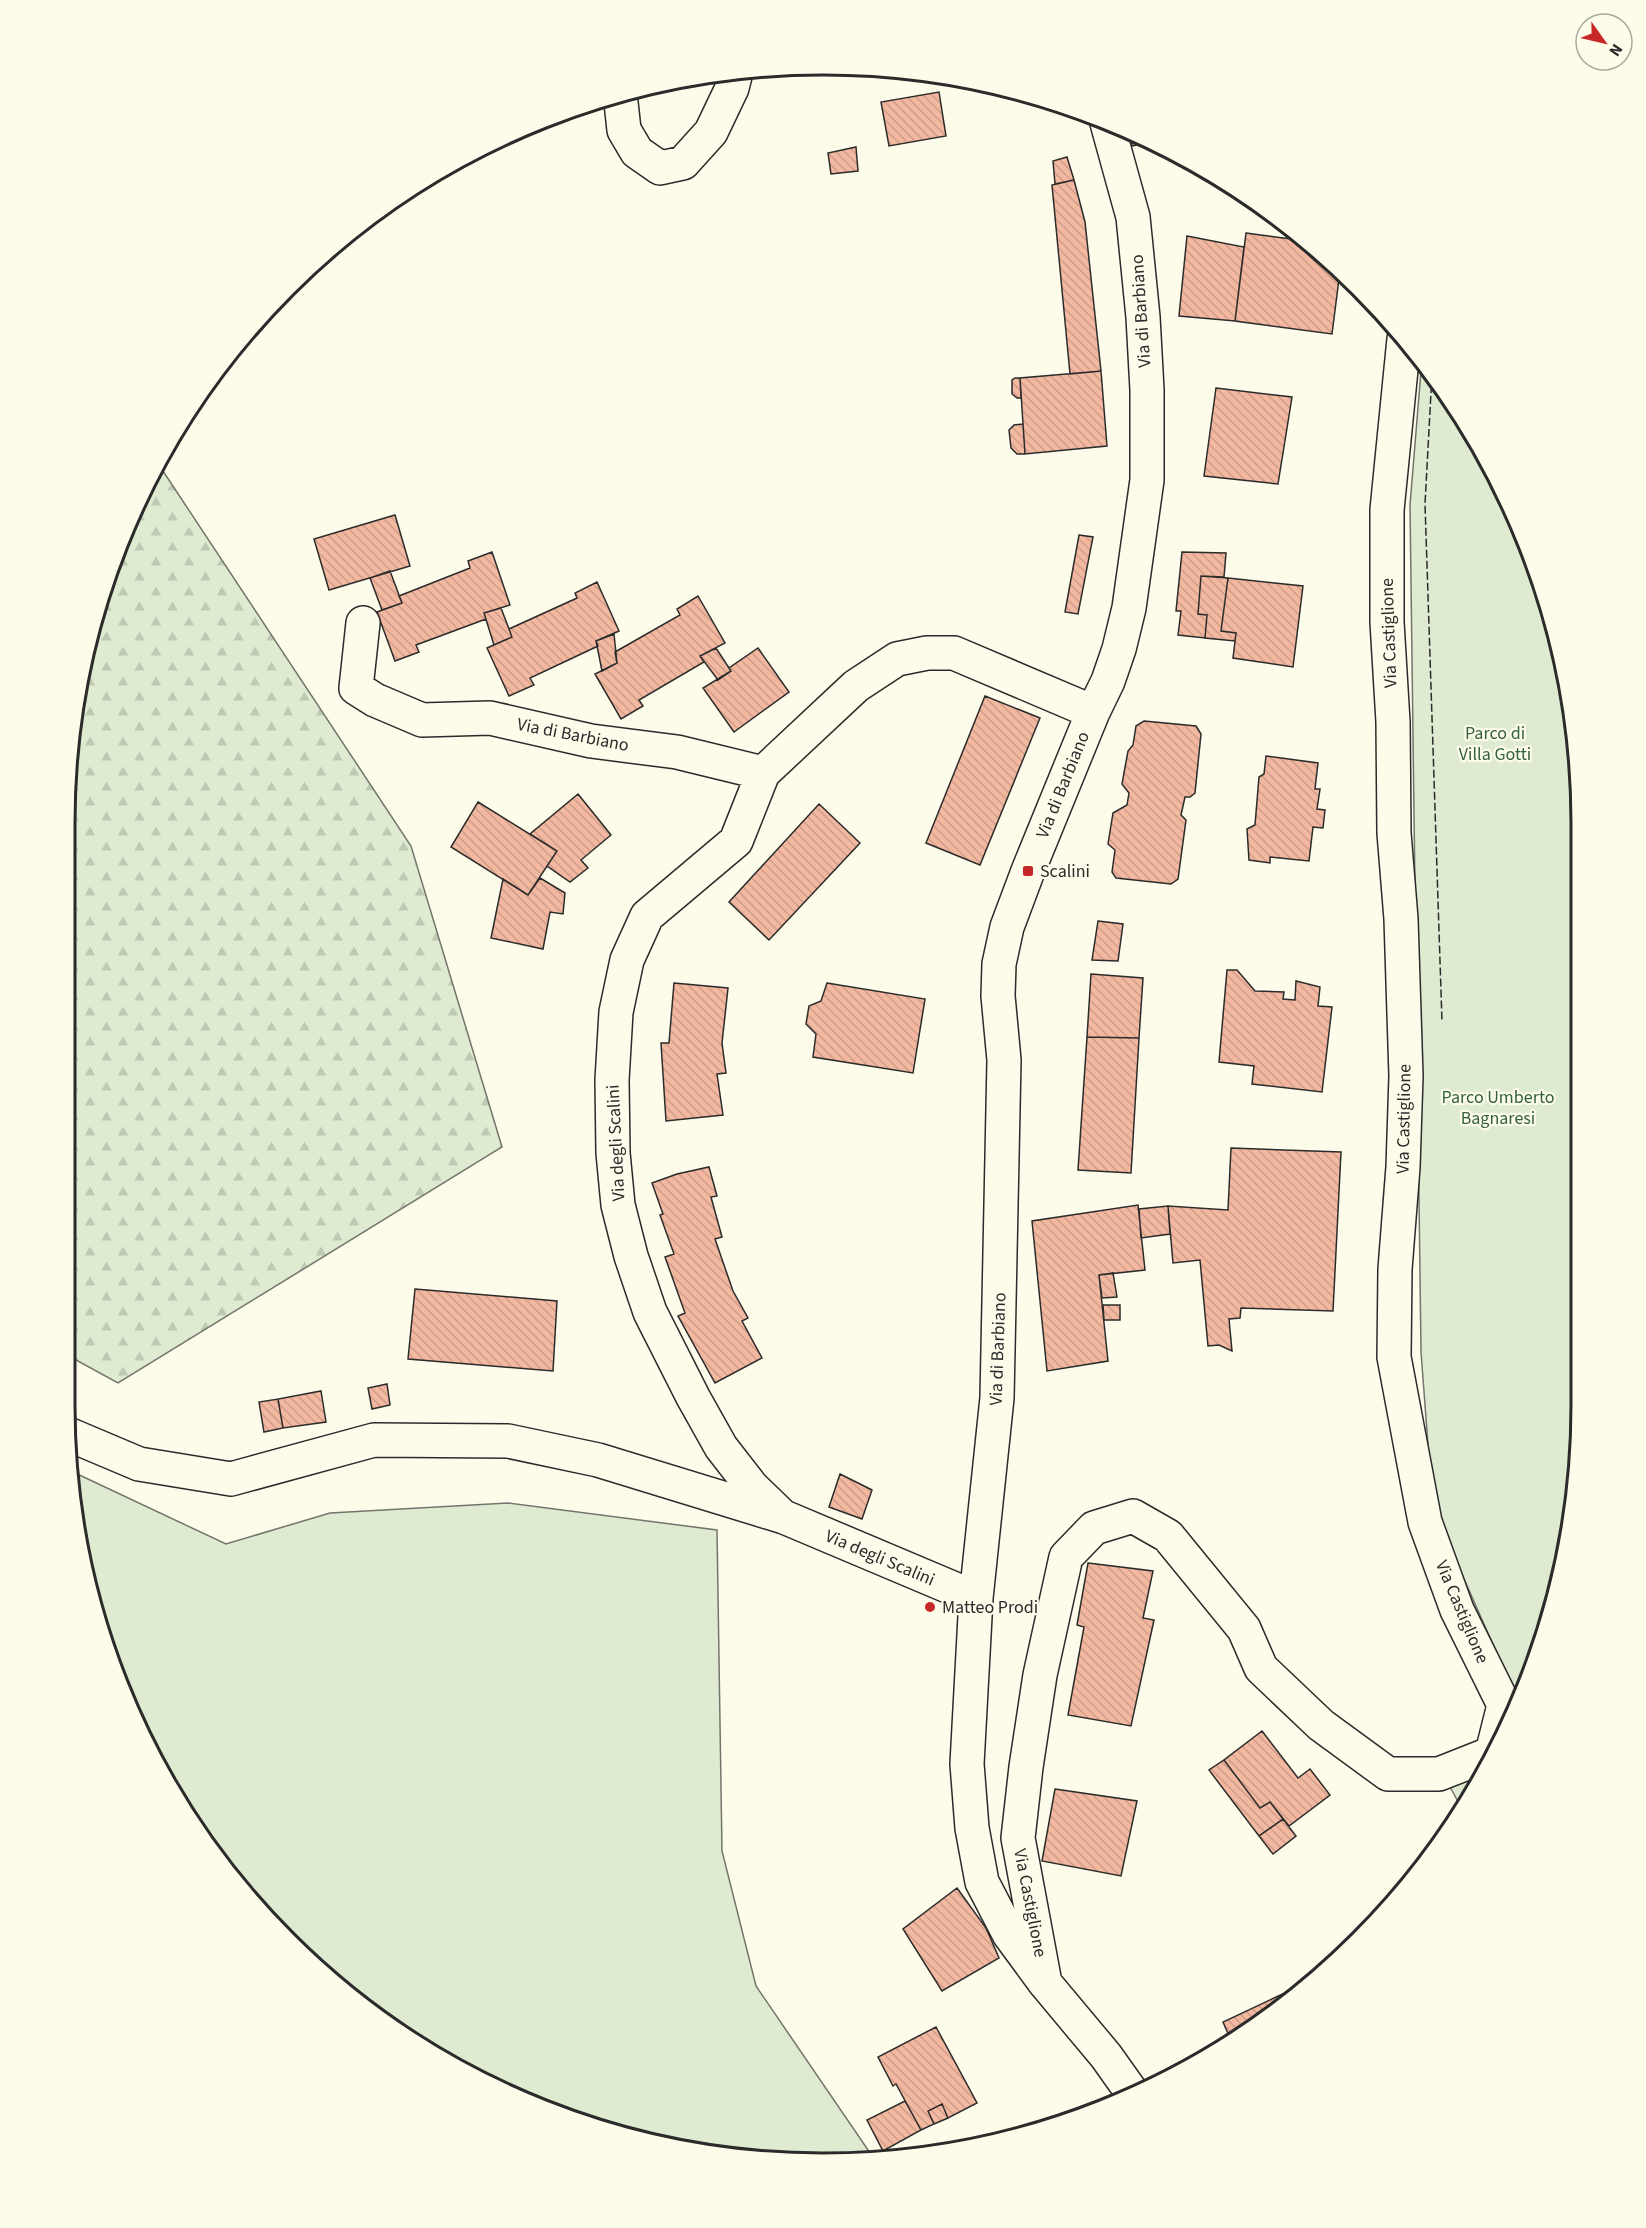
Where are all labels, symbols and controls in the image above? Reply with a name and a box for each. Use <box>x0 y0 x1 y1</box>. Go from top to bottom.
north arrow <box>1574 12 1634 72</box>
text: N <box>1604 39 1628 60</box>
street label: Via di Barbiano <box>1125 254 1157 368</box>
street label: Via Castiglione <box>1375 578 1403 688</box>
street label: Via di Barbiano <box>515 712 631 758</box>
park label: Parco di Villa Gotti <box>1459 721 1531 767</box>
street label: Via di Barbiano <box>1030 728 1096 842</box>
place label: Scalini <box>1040 859 1090 884</box>
marker: Scalini <box>1021 864 1035 878</box>
street label: Via Castiglione <box>1391 1064 1417 1174</box>
street label: Via degli Scalini <box>600 1084 632 1202</box>
park label: Parco Umberto Bagnaresi <box>1442 1085 1555 1131</box>
street label: Via di Barbiano <box>984 1292 1012 1406</box>
street label: Via degli Scalini <box>821 1524 939 1592</box>
street label: Via Castiglione <box>1429 1556 1495 1668</box>
place label: Matteo Prodi <box>942 1595 1038 1620</box>
marker: Matteo Prodi <box>923 1600 937 1614</box>
street label: Via Castiglione <box>1007 1847 1053 1959</box>

